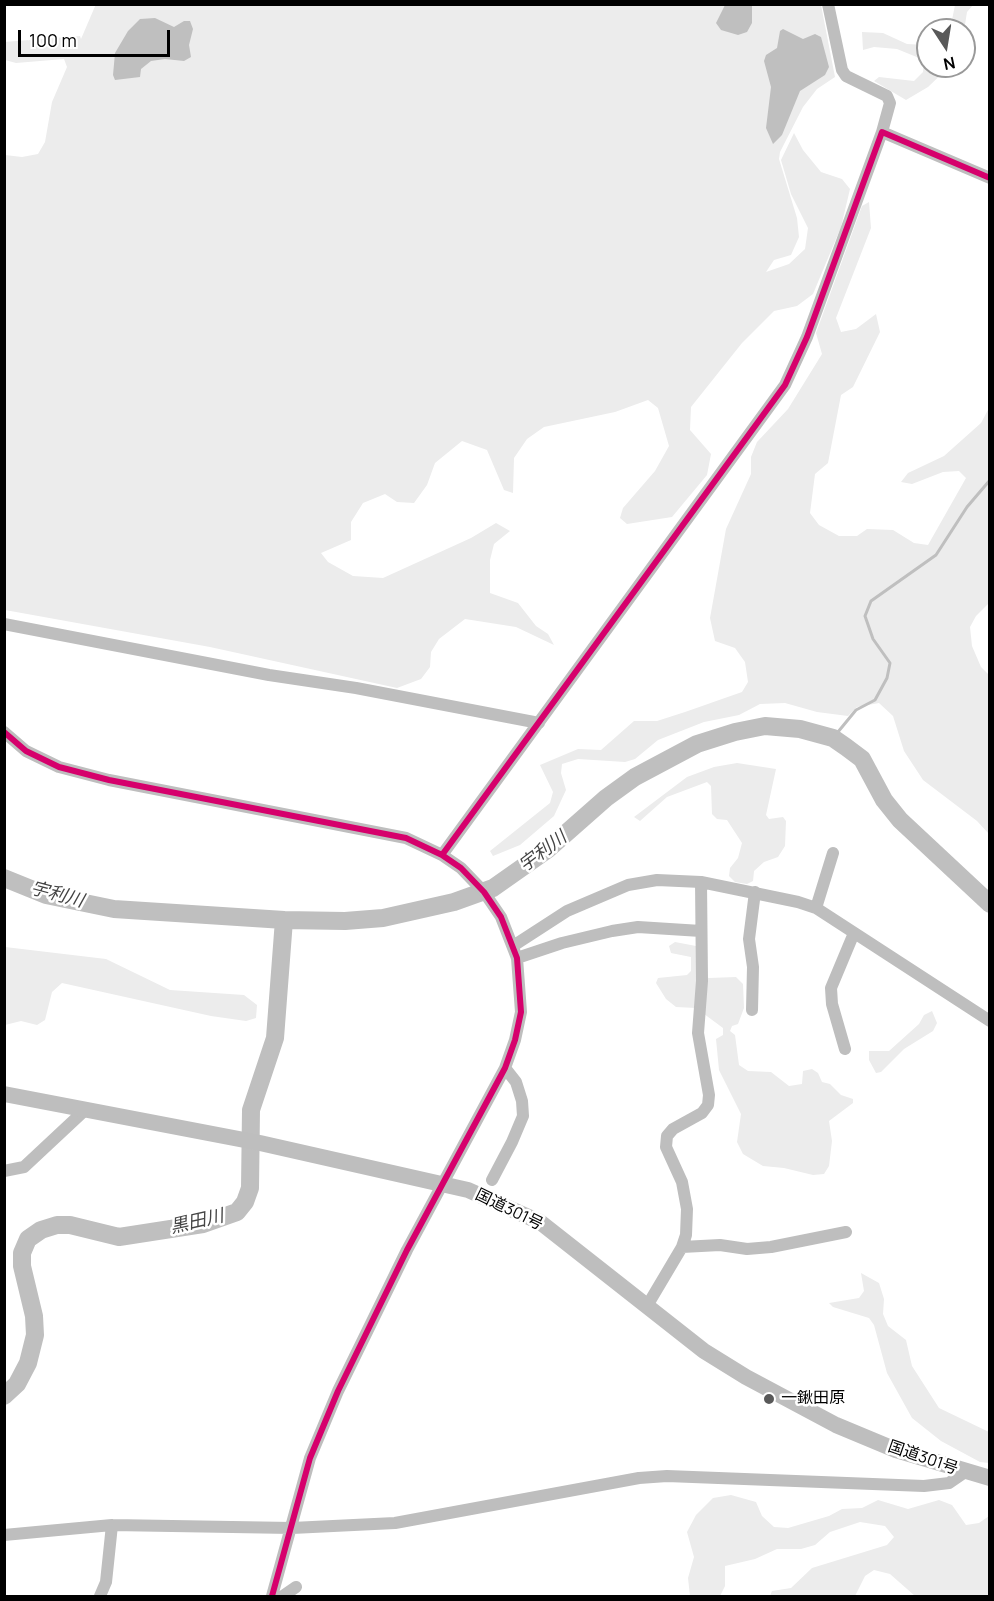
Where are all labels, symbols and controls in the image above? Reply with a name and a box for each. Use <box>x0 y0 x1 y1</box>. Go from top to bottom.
scale bar <box>21 18 172 56</box>
north arrow <box>916 18 976 78</box>
text: 100 m <box>29 28 77 52</box>
text: N <box>941 52 957 76</box>
water label: 宇利川 <box>515 827 571 877</box>
water label: 宇利川 <box>28 878 86 912</box>
street label: 国道301号 <box>472 1185 546 1235</box>
water label: 黒田川 <box>168 1205 226 1239</box>
place label: 一鍬田原 <box>781 1389 845 1409</box>
marker: 一鍬田原 <box>762 1392 776 1406</box>
street label: 国道301号 <box>885 1437 961 1479</box>

